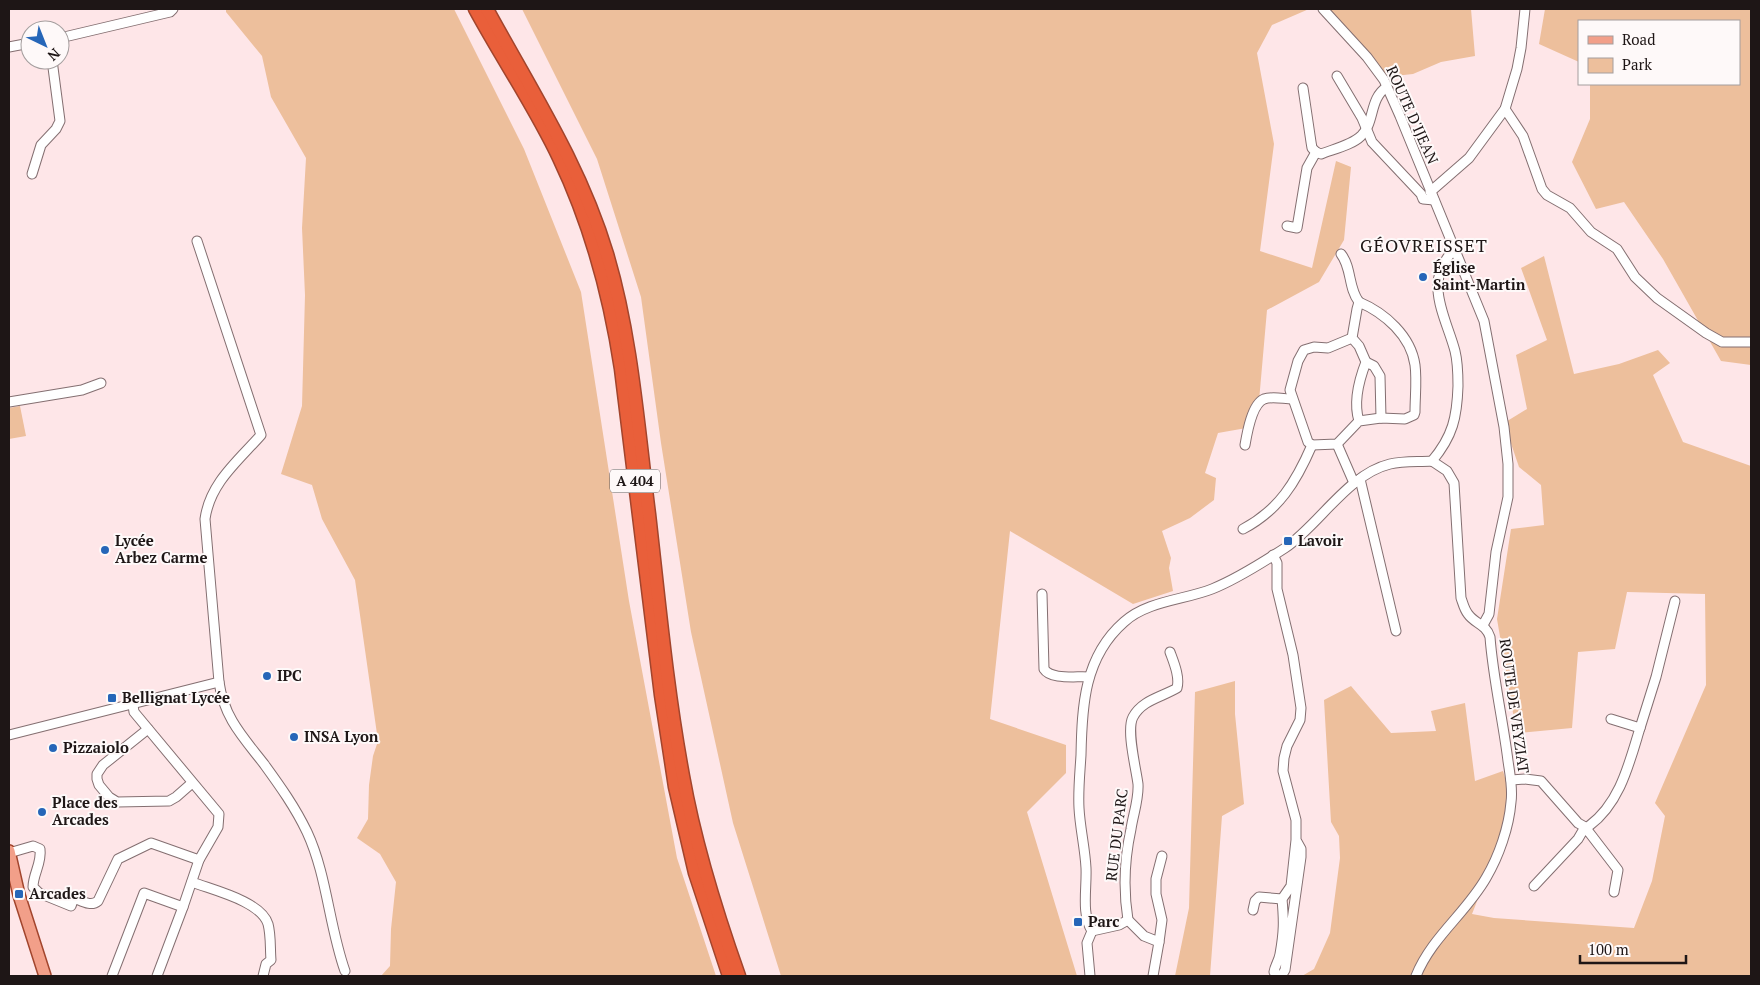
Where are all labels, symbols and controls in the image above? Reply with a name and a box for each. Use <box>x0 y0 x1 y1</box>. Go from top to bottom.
north arrow <box>20 20 70 70</box>
legend <box>1578 20 1740 85</box>
text: Road <box>1622 29 1655 49</box>
text: N <box>44 44 65 66</box>
text: Park <box>1622 54 1652 74</box>
street label: ROUTE D'IJEAN <box>1382 62 1444 167</box>
district label: GÉOVREISSET <box>1360 233 1488 257</box>
place label: Église Saint-Martin <box>1433 257 1526 294</box>
marker: Église Saint-Martin <box>1417 271 1429 283</box>
road number: A 404 <box>610 470 660 492</box>
place label: Lycée Arbez Carme <box>115 530 208 567</box>
place label: Lavoir <box>1298 530 1344 550</box>
marker: Lavoir <box>1282 535 1294 547</box>
marker: Lycée Arbez Carme <box>99 544 111 556</box>
street label: ROUTE DE VEYZIAT <box>1496 637 1534 774</box>
place label: IPC <box>277 665 302 685</box>
marker: IPC <box>261 670 273 682</box>
place label: Bellignat Lycée <box>122 687 230 707</box>
marker: Bellignat Lycée <box>106 692 118 704</box>
place label: INSA Lyon <box>304 726 379 746</box>
marker: INSA Lyon <box>288 731 300 743</box>
place label: Pizzaiolo <box>63 737 129 757</box>
marker: Pizzaiolo <box>47 742 59 754</box>
street label: RUE DU PARC <box>1100 787 1132 882</box>
place label: Place des Arcades <box>52 792 118 829</box>
marker: Place des Arcades <box>36 806 48 818</box>
place label: Arcades <box>29 883 86 903</box>
marker: Arcades <box>13 888 25 900</box>
place label: Parc <box>1088 911 1120 931</box>
marker: Parc <box>1072 916 1084 928</box>
scale bar <box>1580 932 1686 964</box>
text: 100 m <box>1588 939 1629 959</box>

